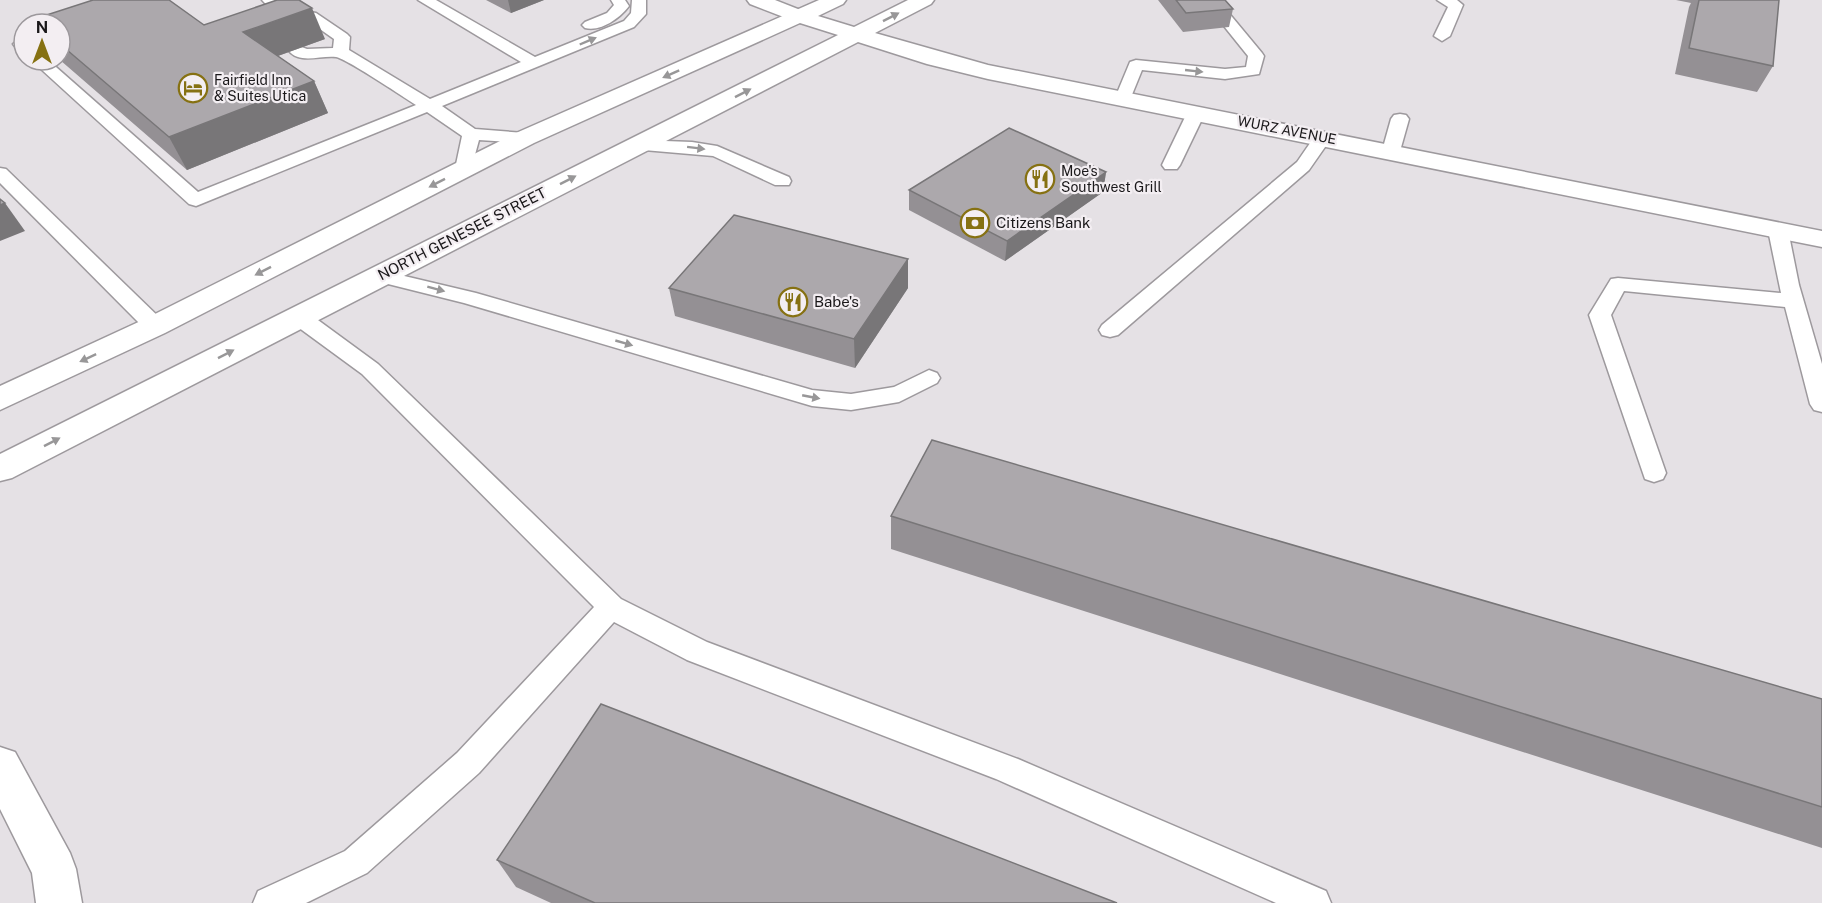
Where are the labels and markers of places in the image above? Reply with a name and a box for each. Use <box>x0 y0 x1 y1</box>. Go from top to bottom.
hotel icon: Fairfield Inn & Suites Utica <box>177 72 209 104</box>
place label: Fairfield Inn & Suites Utica <box>214 72 306 104</box>
restaurant icon: Moe's Southwest Grill <box>1024 163 1056 195</box>
place label: Moe's Southwest Grill <box>1061 163 1162 195</box>
bank icon: Citizens Bank <box>959 207 991 239</box>
place label: Citizens Bank <box>996 214 1090 231</box>
restaurant icon: Babe's <box>777 286 809 318</box>
place label: Babe's <box>814 293 859 310</box>

